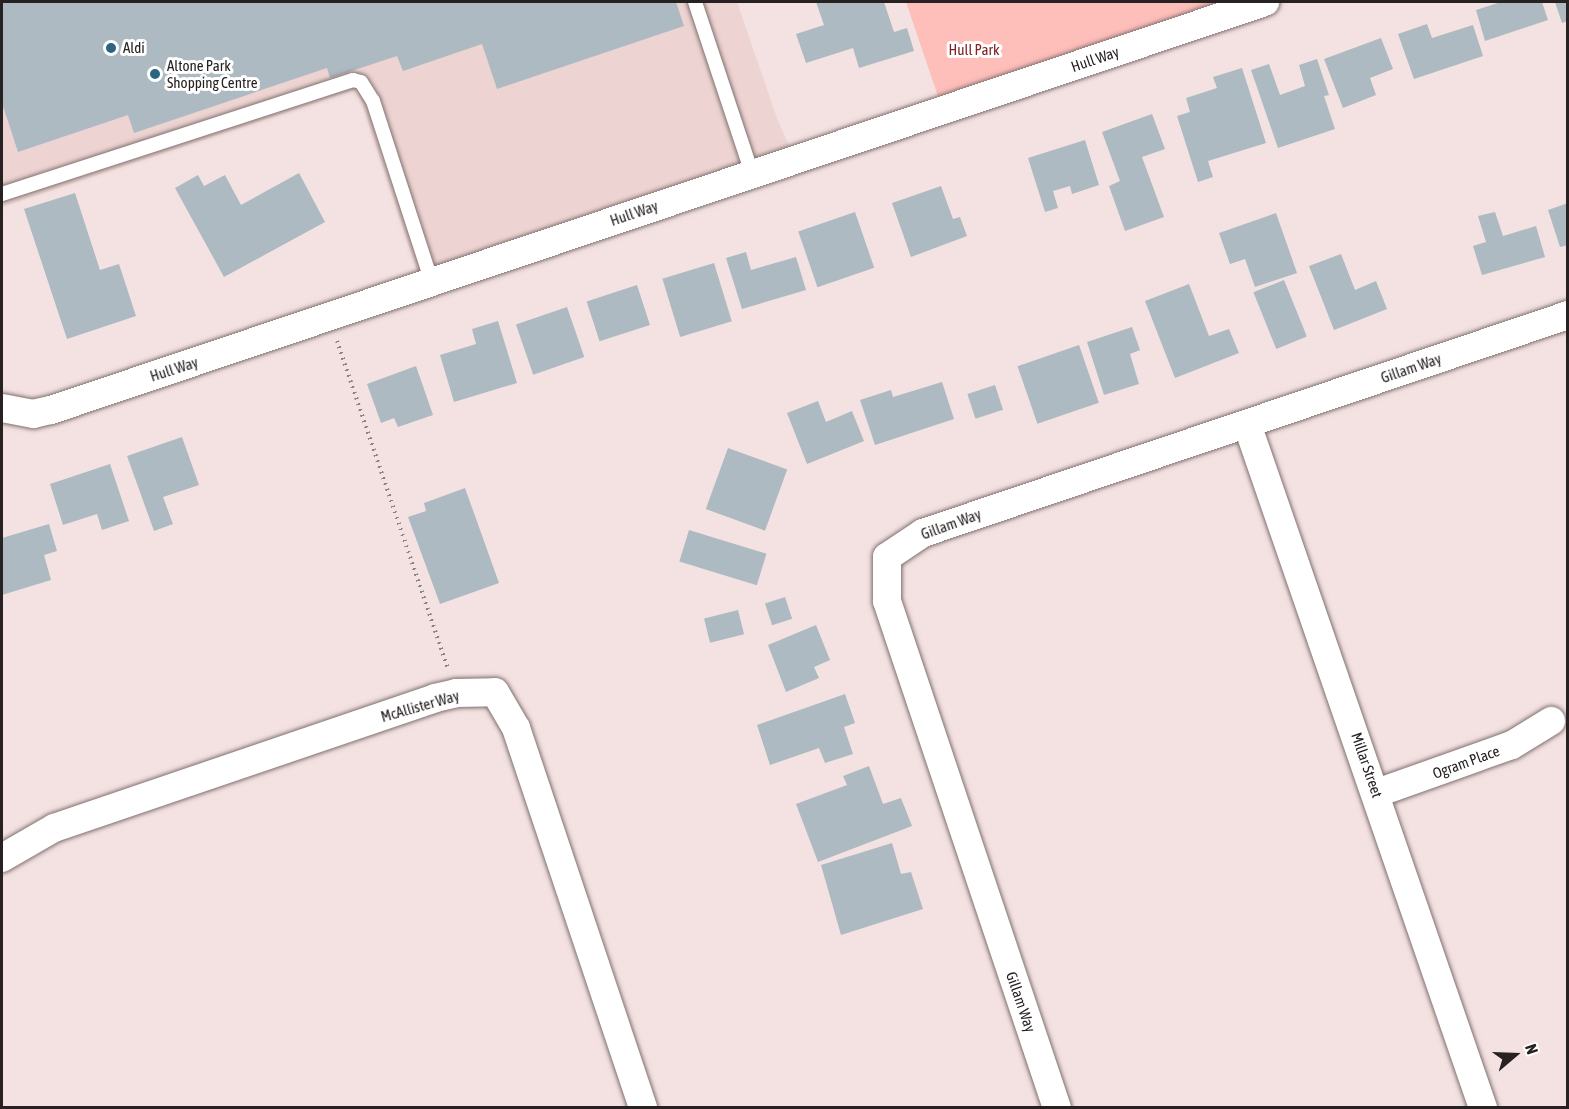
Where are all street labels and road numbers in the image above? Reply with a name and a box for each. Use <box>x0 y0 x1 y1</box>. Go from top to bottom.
street label: Hull Way <box>1069 42 1121 76</box>
street label: Hull Way <box>608 196 660 230</box>
street label: Gillam Way <box>1378 349 1444 387</box>
street label: Hull Way <box>148 353 200 385</box>
street label: Gillam Way <box>918 505 984 543</box>
street label: McAllister Way <box>379 686 461 726</box>
street label: Millar Street <box>1347 730 1387 800</box>
street label: Ogram Place <box>1430 742 1502 782</box>
street label: Gillam Way <box>1002 969 1040 1035</box>

